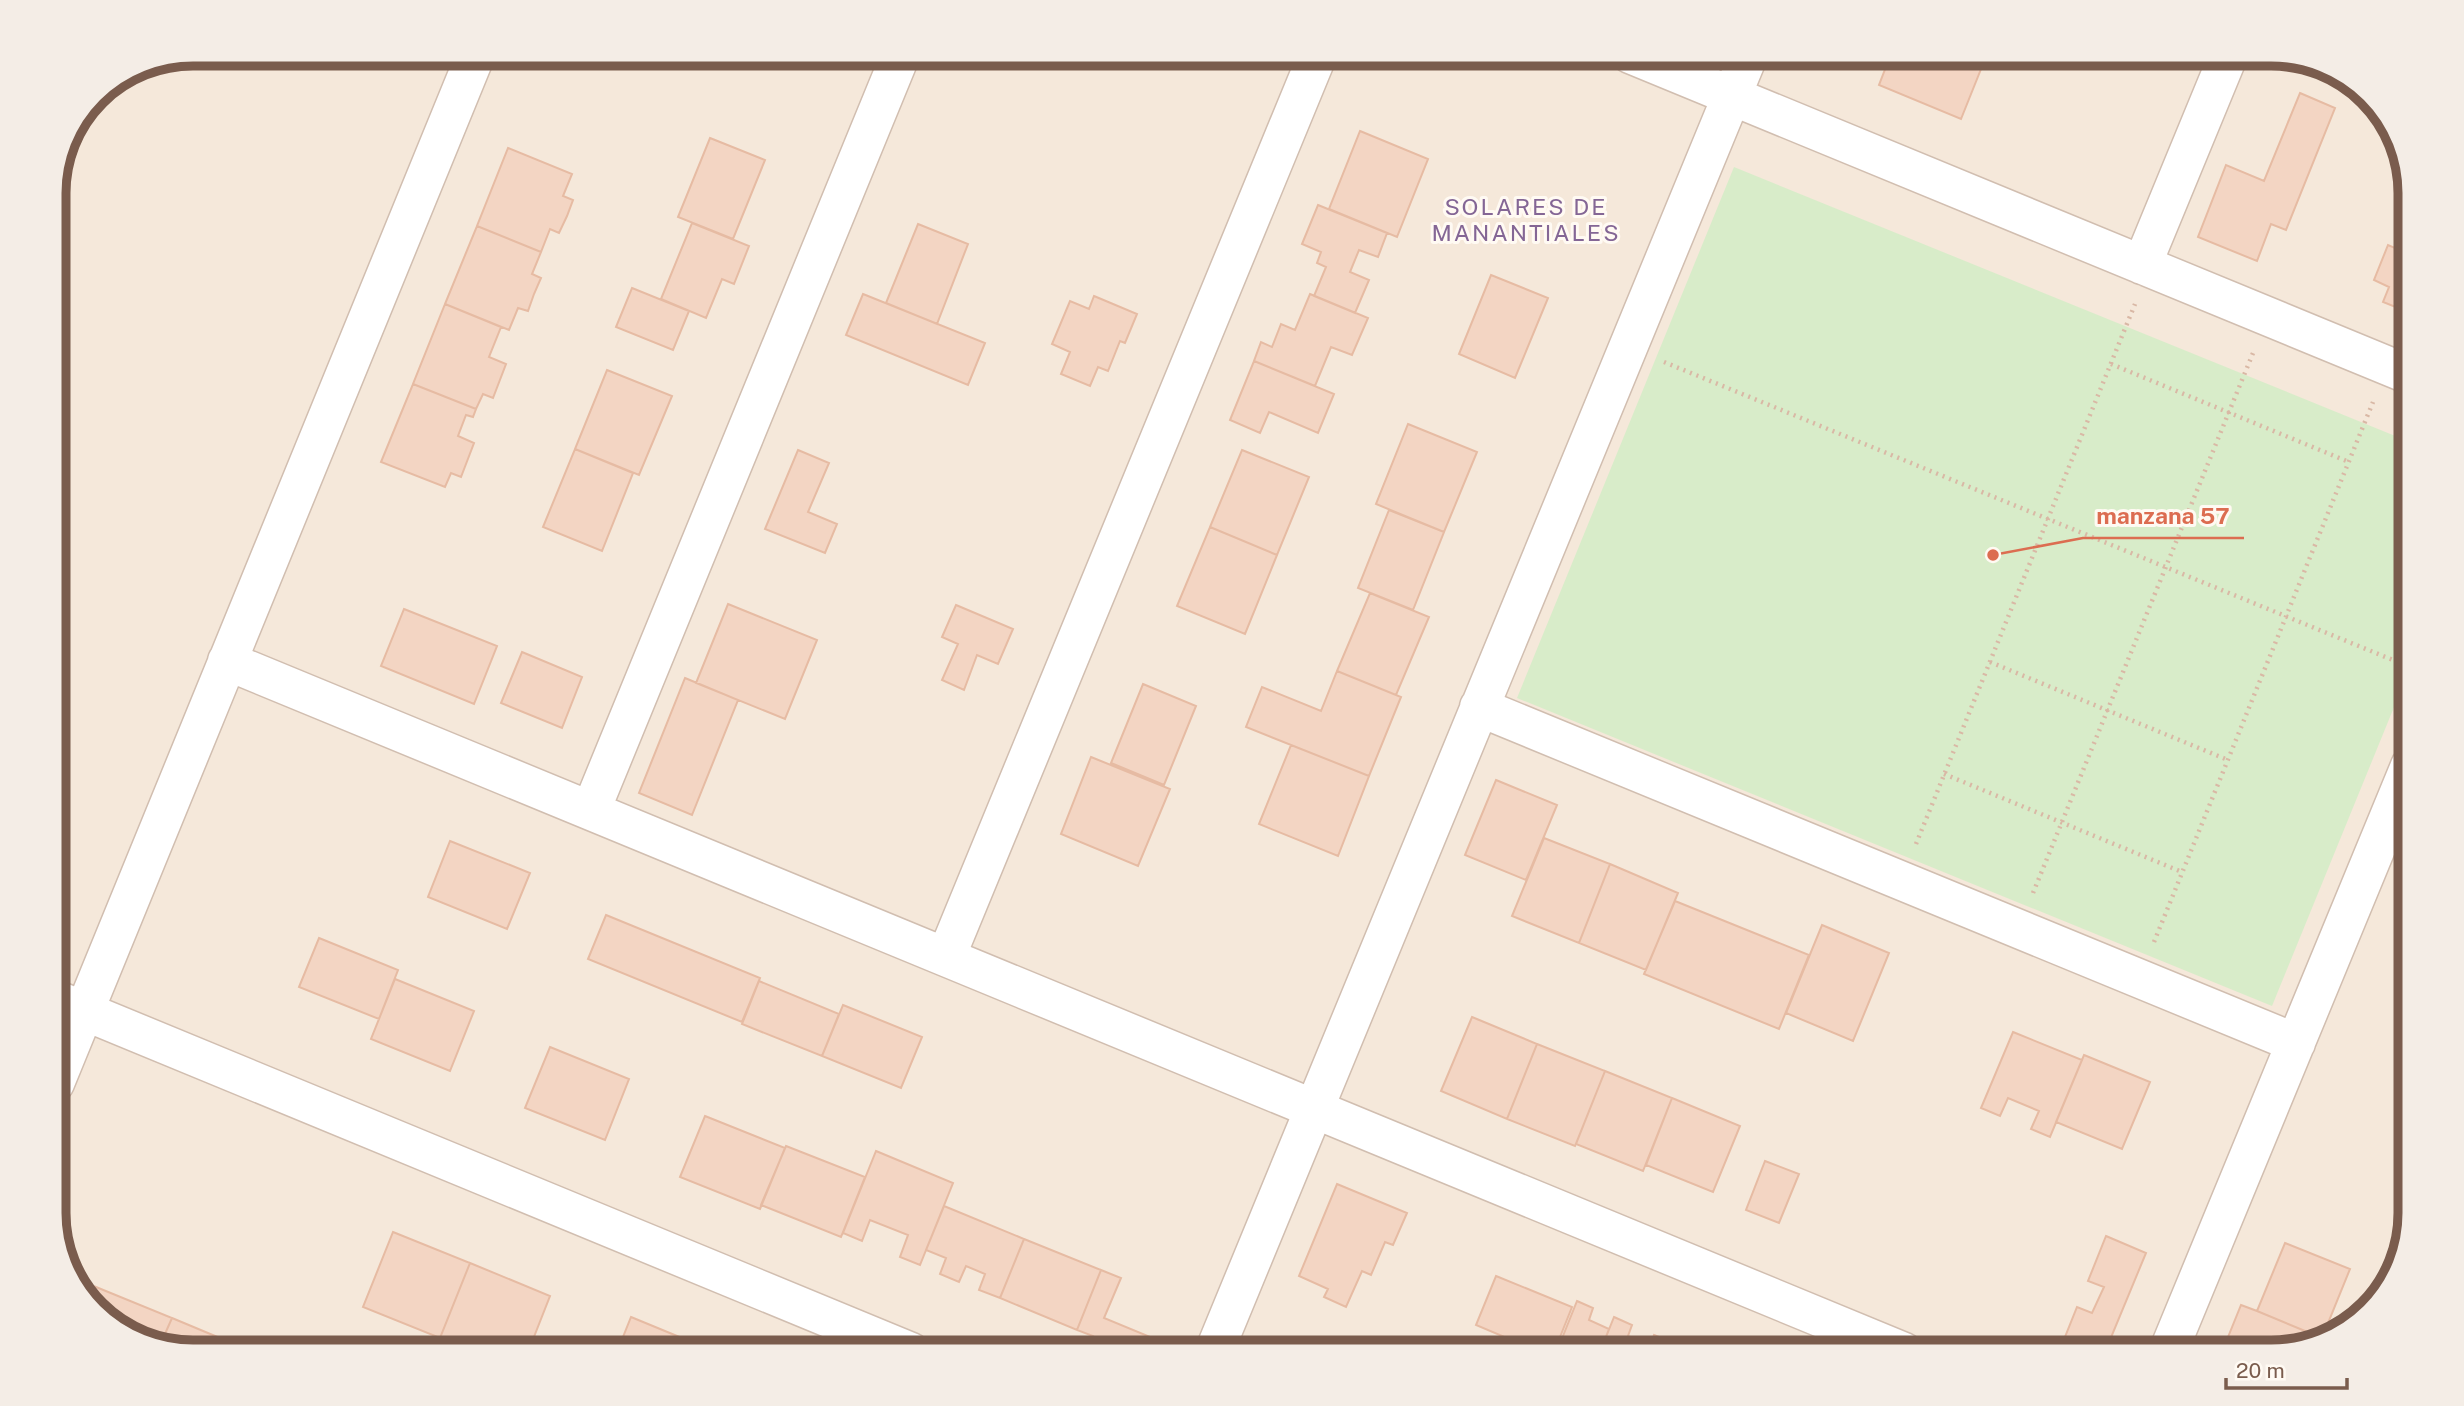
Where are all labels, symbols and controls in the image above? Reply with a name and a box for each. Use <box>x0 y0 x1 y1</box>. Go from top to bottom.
district label: SOLARES DE MANANTIALES <box>1431 193 1621 246</box>
callout: manzana 57 <box>2083 494 2244 538</box>
text: manzana 57 <box>2096 502 2230 529</box>
scale bar <box>2226 1346 2347 1390</box>
text: 20 m <box>2236 1358 2285 1383</box>

